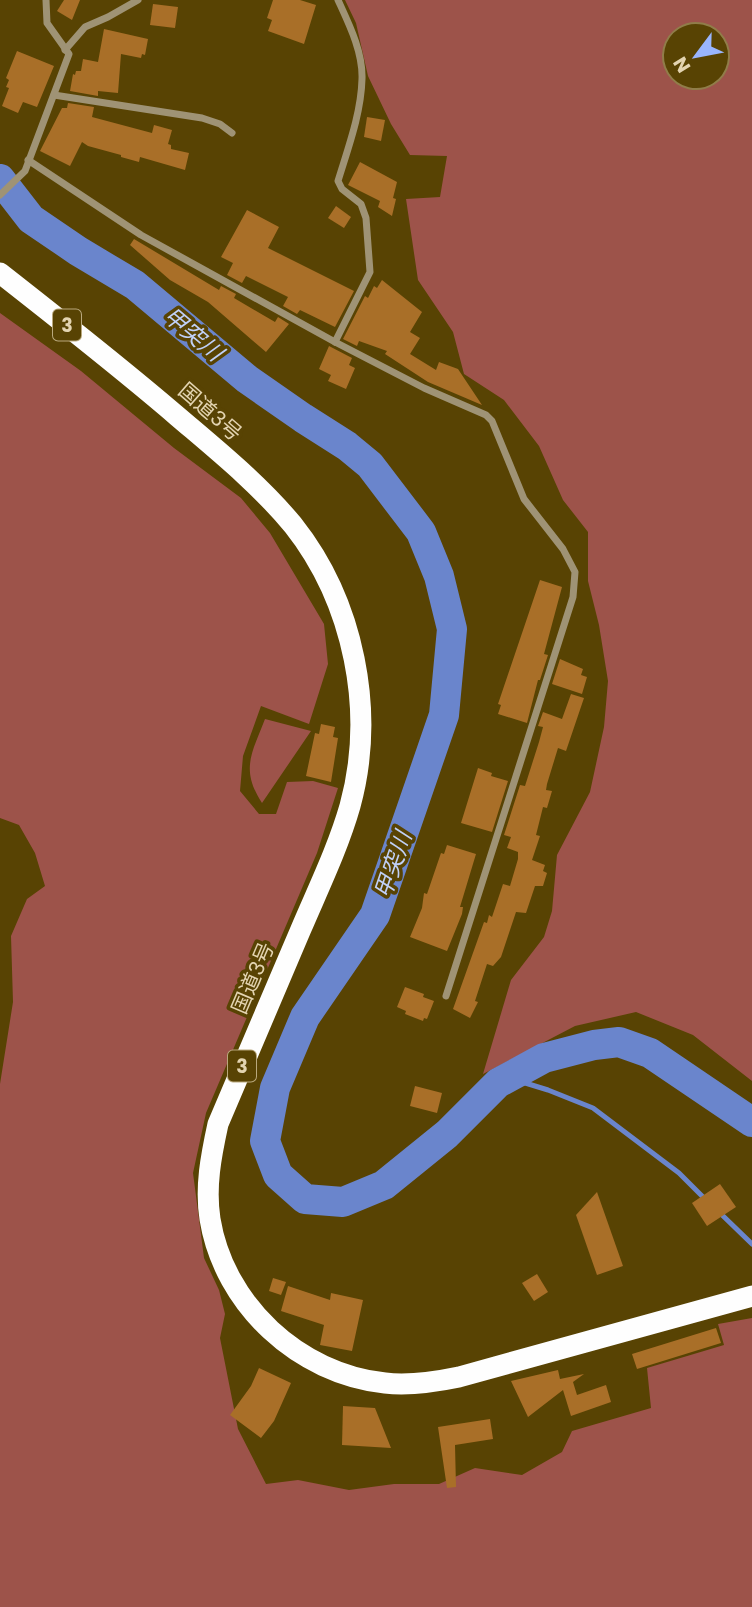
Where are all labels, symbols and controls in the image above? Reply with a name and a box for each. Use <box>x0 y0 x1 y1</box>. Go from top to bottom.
north arrow <box>661 21 731 91</box>
text: N <box>667 52 697 78</box>
water label: 甲突川 <box>156 300 232 370</box>
road number: 3 <box>53 310 81 340</box>
street label: 国道3号 <box>172 376 248 447</box>
water label: 甲突川 <box>367 824 420 903</box>
street label: 国道3号 <box>224 937 281 1018</box>
road number: 3 <box>228 1050 256 1082</box>

